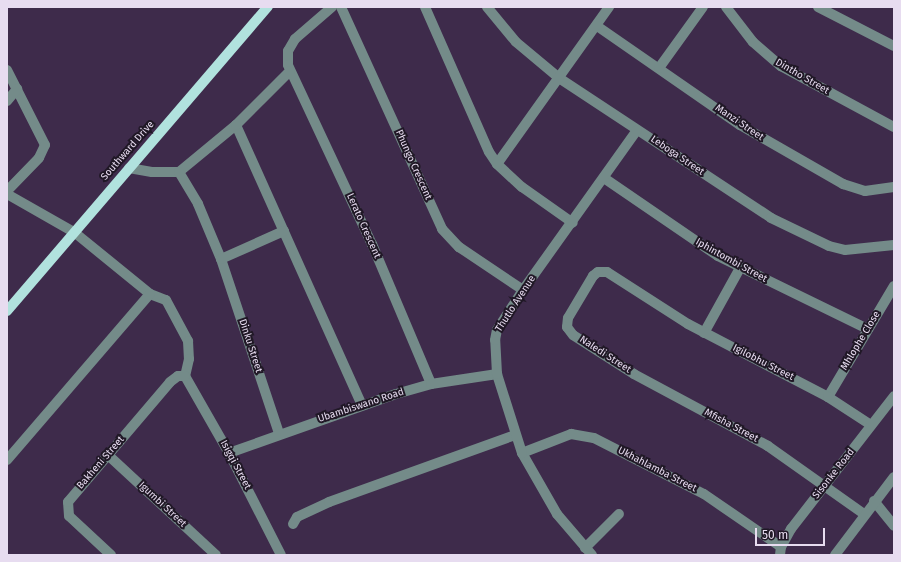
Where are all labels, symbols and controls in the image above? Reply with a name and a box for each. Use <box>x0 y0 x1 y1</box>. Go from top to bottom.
street label: Dintho Street <box>773 57 831 97</box>
street label: Manzi Street <box>712 102 766 144</box>
street label: Southward Drive <box>99 119 157 183</box>
street label: Phungo Crescent <box>392 128 434 202</box>
street label: Leboga Street <box>648 134 706 178</box>
street label: Lerato Crescent <box>343 192 383 260</box>
street label: Iphintombi Street <box>693 236 769 286</box>
street label: Thutlo Avenue <box>493 274 539 334</box>
street label: Mhlophe Close <box>839 309 883 373</box>
street label: Dinku Street <box>236 318 264 374</box>
street label: Naledi Street <box>577 334 633 376</box>
street label: Igilobhu Street <box>730 342 796 384</box>
street label: Ubambiswano Road <box>316 386 406 426</box>
street label: Mfisha Street <box>702 407 760 445</box>
street label: Bakheni Street <box>75 434 127 492</box>
street label: Isigqi Street <box>217 438 253 492</box>
street label: Ukhahlamba Street <box>616 445 698 495</box>
street label: Sisonke Road <box>811 446 857 502</box>
street label: Igumbi Street <box>136 480 188 530</box>
scale bar <box>757 520 827 546</box>
text: 50 m <box>762 528 788 542</box>

